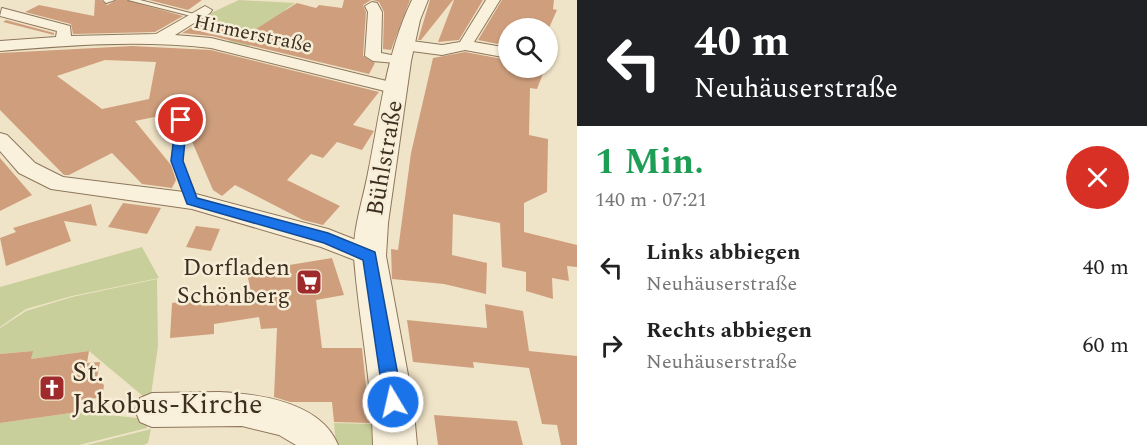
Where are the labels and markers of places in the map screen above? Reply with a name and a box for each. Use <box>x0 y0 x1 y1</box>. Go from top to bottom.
pin <box>155 94 206 145</box>
place label: Dorfladen Schönberg <box>177 250 290 314</box>
supermarket icon: Dorfladen Schönberg <box>294 267 324 297</box>
place label: St. Jakobus-Kirche <box>72 351 263 426</box>
church icon: St. Jakobus-Kirche <box>37 373 67 403</box>

